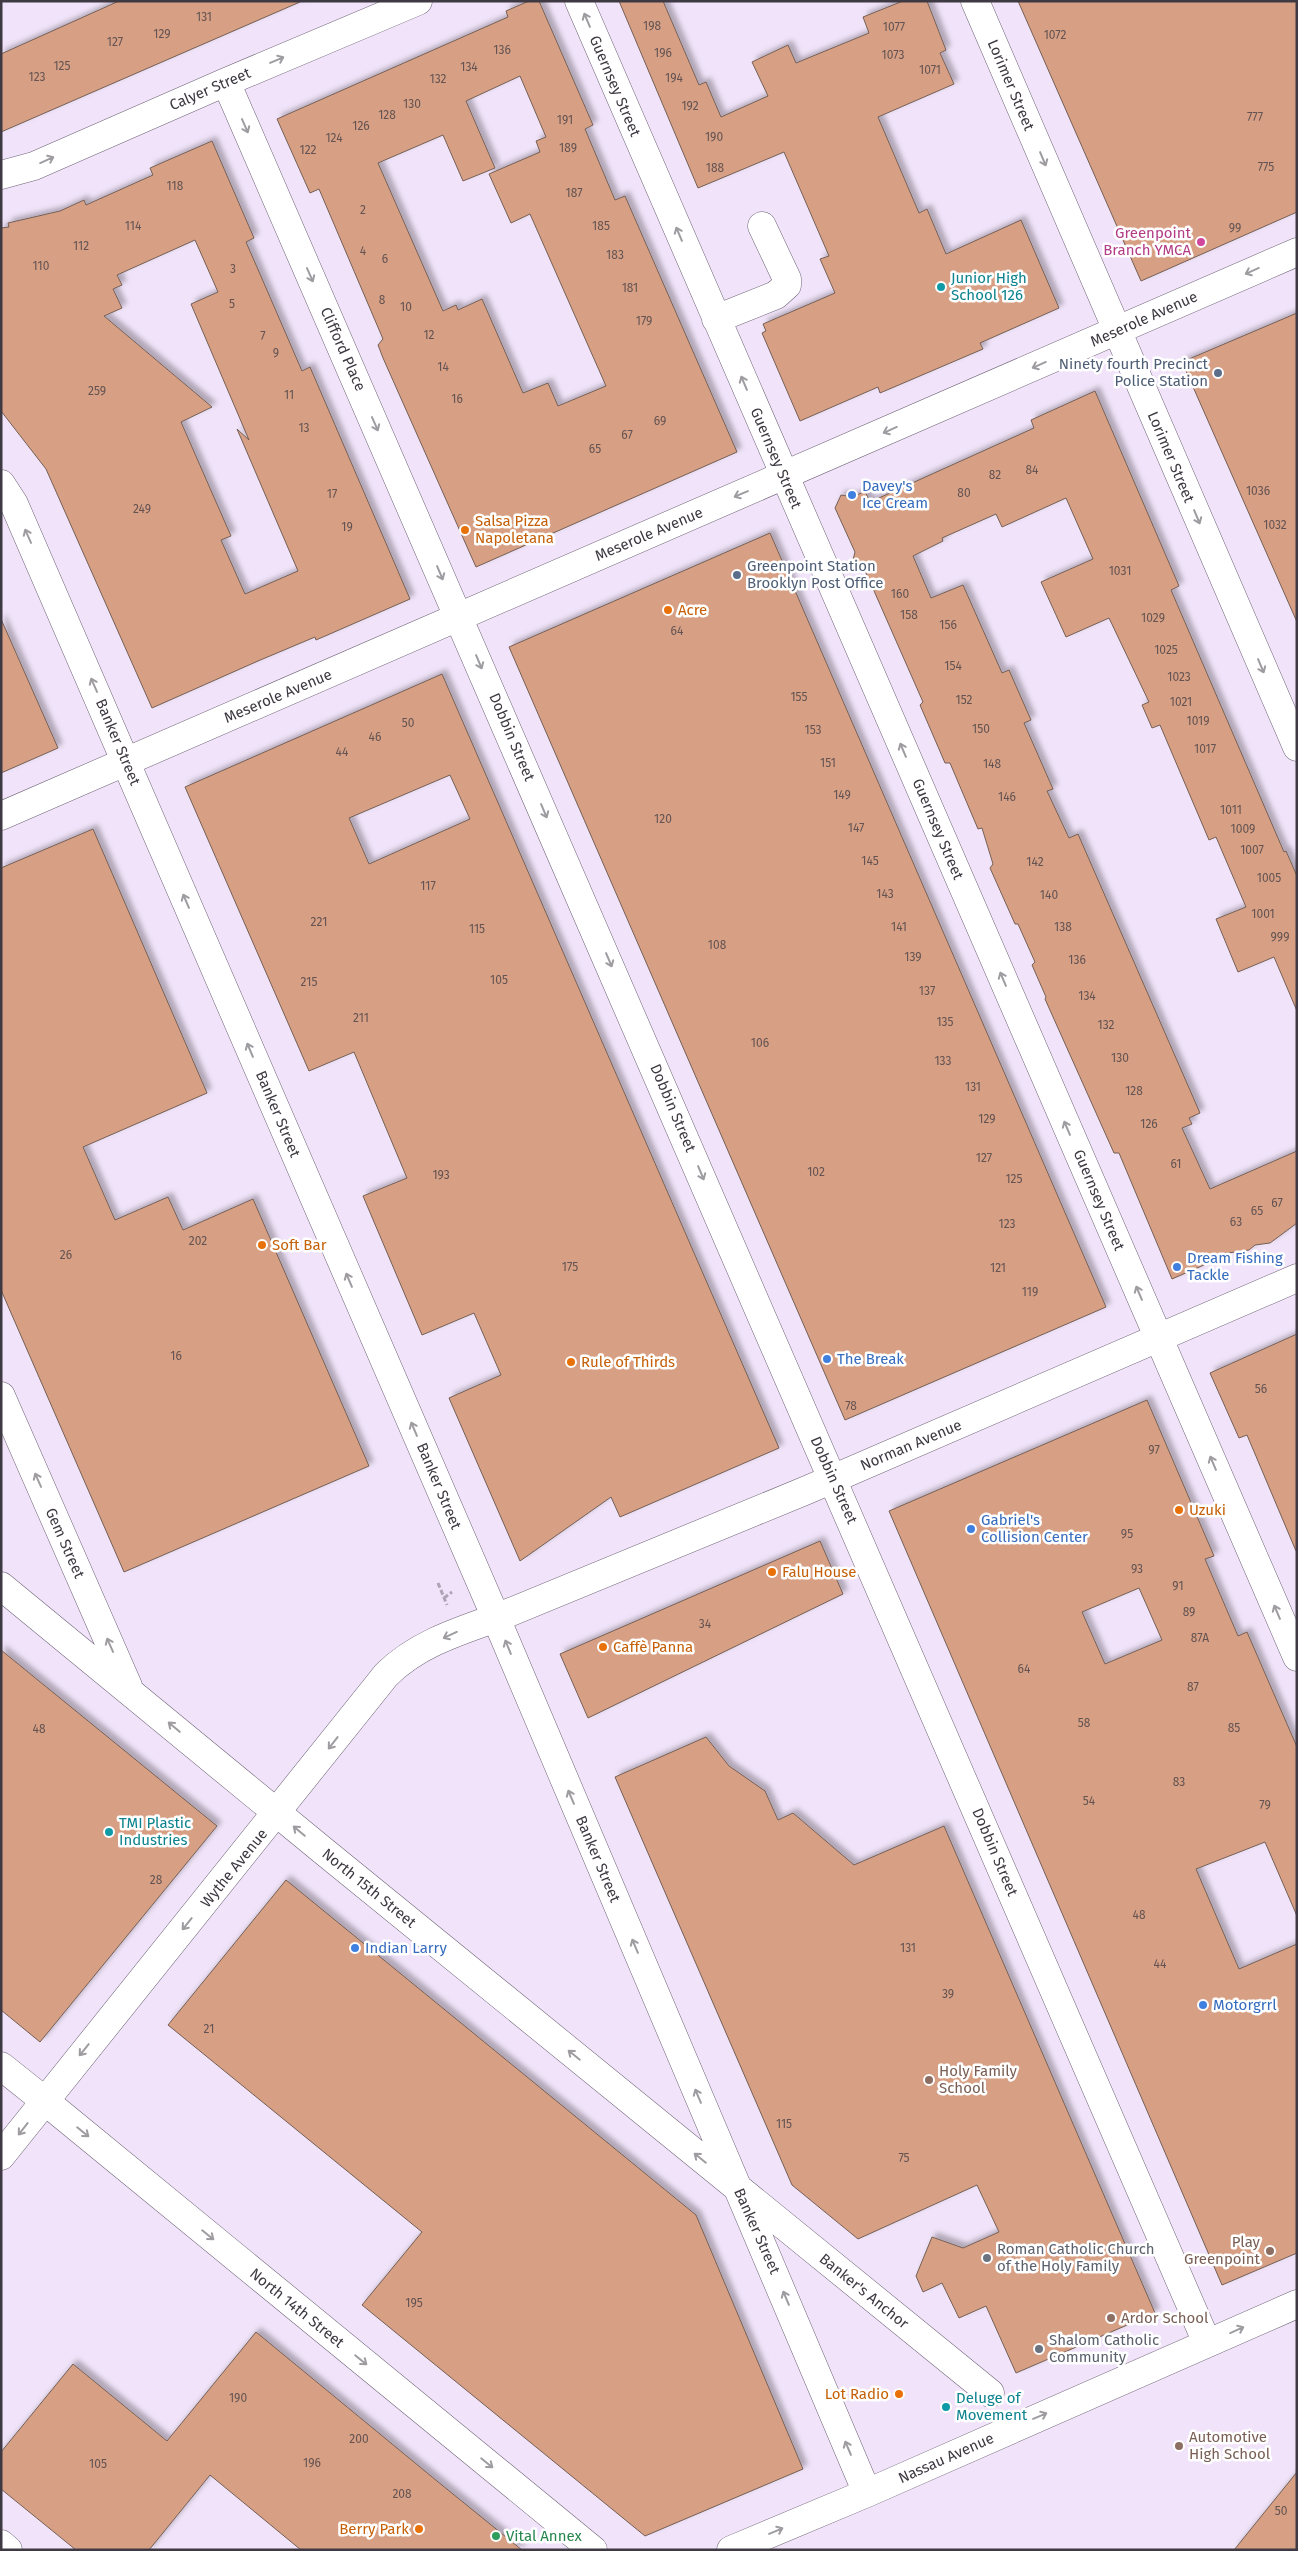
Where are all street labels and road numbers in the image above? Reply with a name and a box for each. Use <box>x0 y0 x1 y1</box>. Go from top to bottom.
street label: Guernsey Street <box>586 33 645 140</box>
street label: Lorimer Street <box>984 37 1039 134</box>
street label: Calyer Street <box>167 64 254 114</box>
street label: Meserole Avenue <box>1088 287 1200 351</box>
street label: Clifford Place <box>316 304 370 394</box>
street label: Guernsey Street <box>747 405 806 512</box>
street label: Lorimer Street <box>1144 409 1199 506</box>
street label: Meserole Avenue <box>592 503 706 565</box>
street label: Meserole Avenue <box>221 665 335 727</box>
street label: Dobbin Street <box>485 690 539 784</box>
street label: Banker Street <box>92 696 145 789</box>
street label: Guernsey Street <box>909 776 968 883</box>
street label: Dobbin Street <box>646 1061 700 1155</box>
street label: Banker Street <box>252 1068 305 1161</box>
street label: Guernsey Street <box>1070 1147 1129 1254</box>
street label: Norman Avenue <box>858 1416 964 1474</box>
street label: Dobbin Street <box>807 1433 862 1527</box>
street label: Banker Street <box>413 1440 466 1533</box>
street label: Gem Street <box>41 1505 89 1582</box>
street label: Dobbin Street <box>968 1805 1022 1899</box>
street label: Banker Street <box>572 1813 625 1906</box>
street label: Wythe Avenue <box>197 1825 271 1911</box>
street label: North 15th Street <box>318 1845 420 1932</box>
street label: Banker Street <box>730 2185 784 2277</box>
street label: Banker's Anchor <box>816 2250 912 2333</box>
street label: North 14th Street <box>246 2264 348 2352</box>
street label: Nassau Avenue <box>895 2429 997 2487</box>

